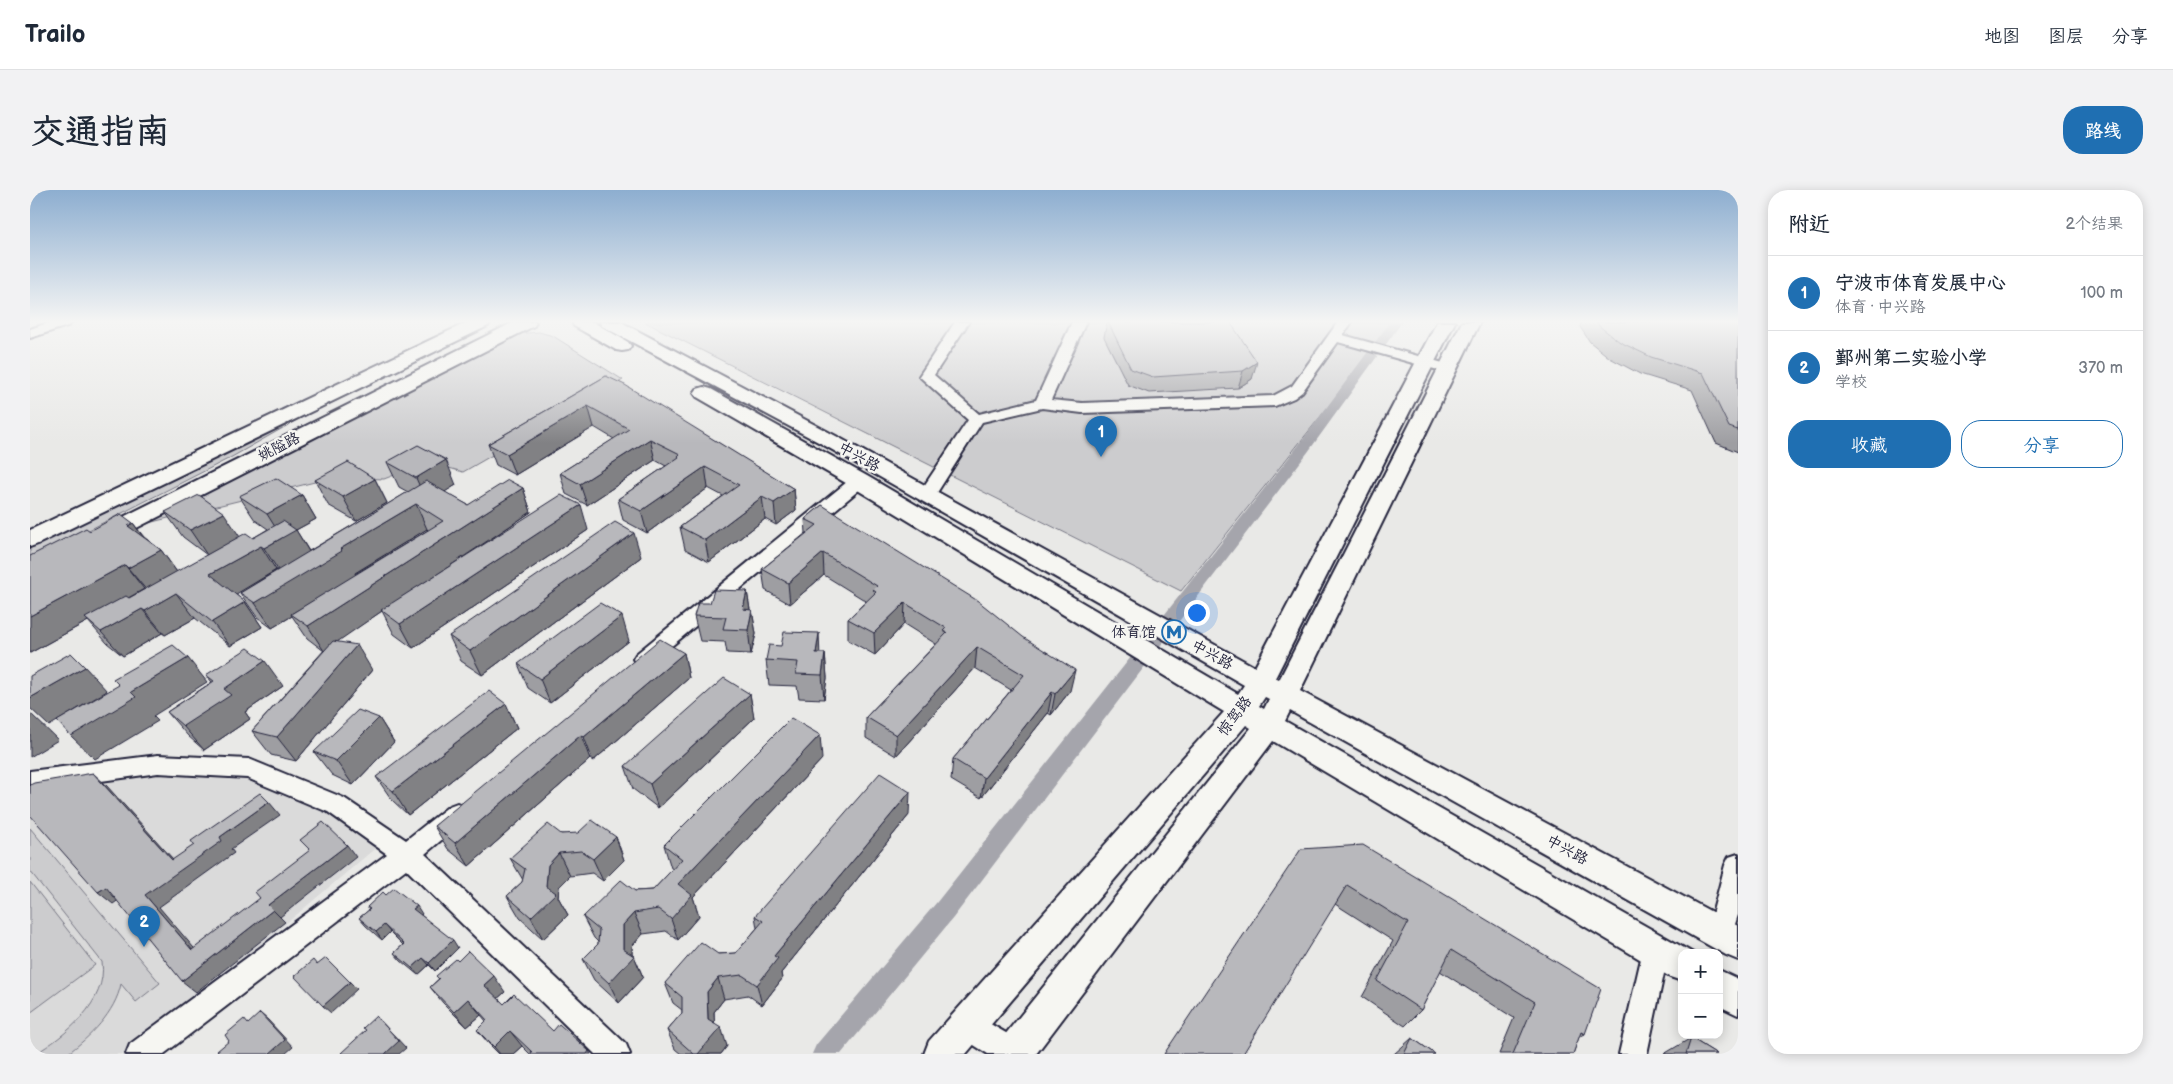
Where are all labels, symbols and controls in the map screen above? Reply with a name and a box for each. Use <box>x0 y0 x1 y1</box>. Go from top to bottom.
text: Trailo <box>25 20 85 49</box>
text: 地图 <box>1984 26 2020 47</box>
text: 图层 <box>2048 26 2084 47</box>
text: 分享 <box>2112 26 2148 47</box>
button: 路线 <box>2063 106 2143 154</box>
text: 交通指南 <box>30 111 170 154</box>
text: 附近 <box>1788 212 1830 237</box>
text: 2个结果 <box>2066 215 2123 234</box>
text: 宁波市体育发展中心 <box>1835 272 2006 295</box>
text: 1 <box>1801 284 1807 303</box>
text: 100 m <box>2080 284 2123 303</box>
text: 体育 · 中兴路 <box>1835 298 1925 317</box>
text: 鄞州第二实验小学 <box>1835 347 1987 370</box>
text: 2 <box>1799 359 1809 378</box>
text: 370 m <box>2078 359 2123 378</box>
text: 学校 <box>1835 373 1867 392</box>
pin: 1 <box>1085 416 1117 457</box>
button: 收藏 <box>1788 420 1951 468</box>
button: 分享 <box>1961 420 2123 468</box>
street label: 姚隘路 <box>255 428 303 466</box>
street label: 中兴路 <box>835 438 883 476</box>
your location <box>1184 600 1210 626</box>
metro station icon: 体育馆 <box>1161 619 1187 645</box>
place label: 体育馆 <box>1111 623 1156 642</box>
street label: 中兴路 <box>1188 636 1236 674</box>
street label: 惊驾路 <box>1214 692 1256 740</box>
street label: 中兴路 <box>1543 831 1591 869</box>
pin: 2 <box>128 906 160 947</box>
map controls <box>1678 949 1723 1039</box>
button: + <box>1678 949 1723 994</box>
button: − <box>1678 994 1723 1039</box>

